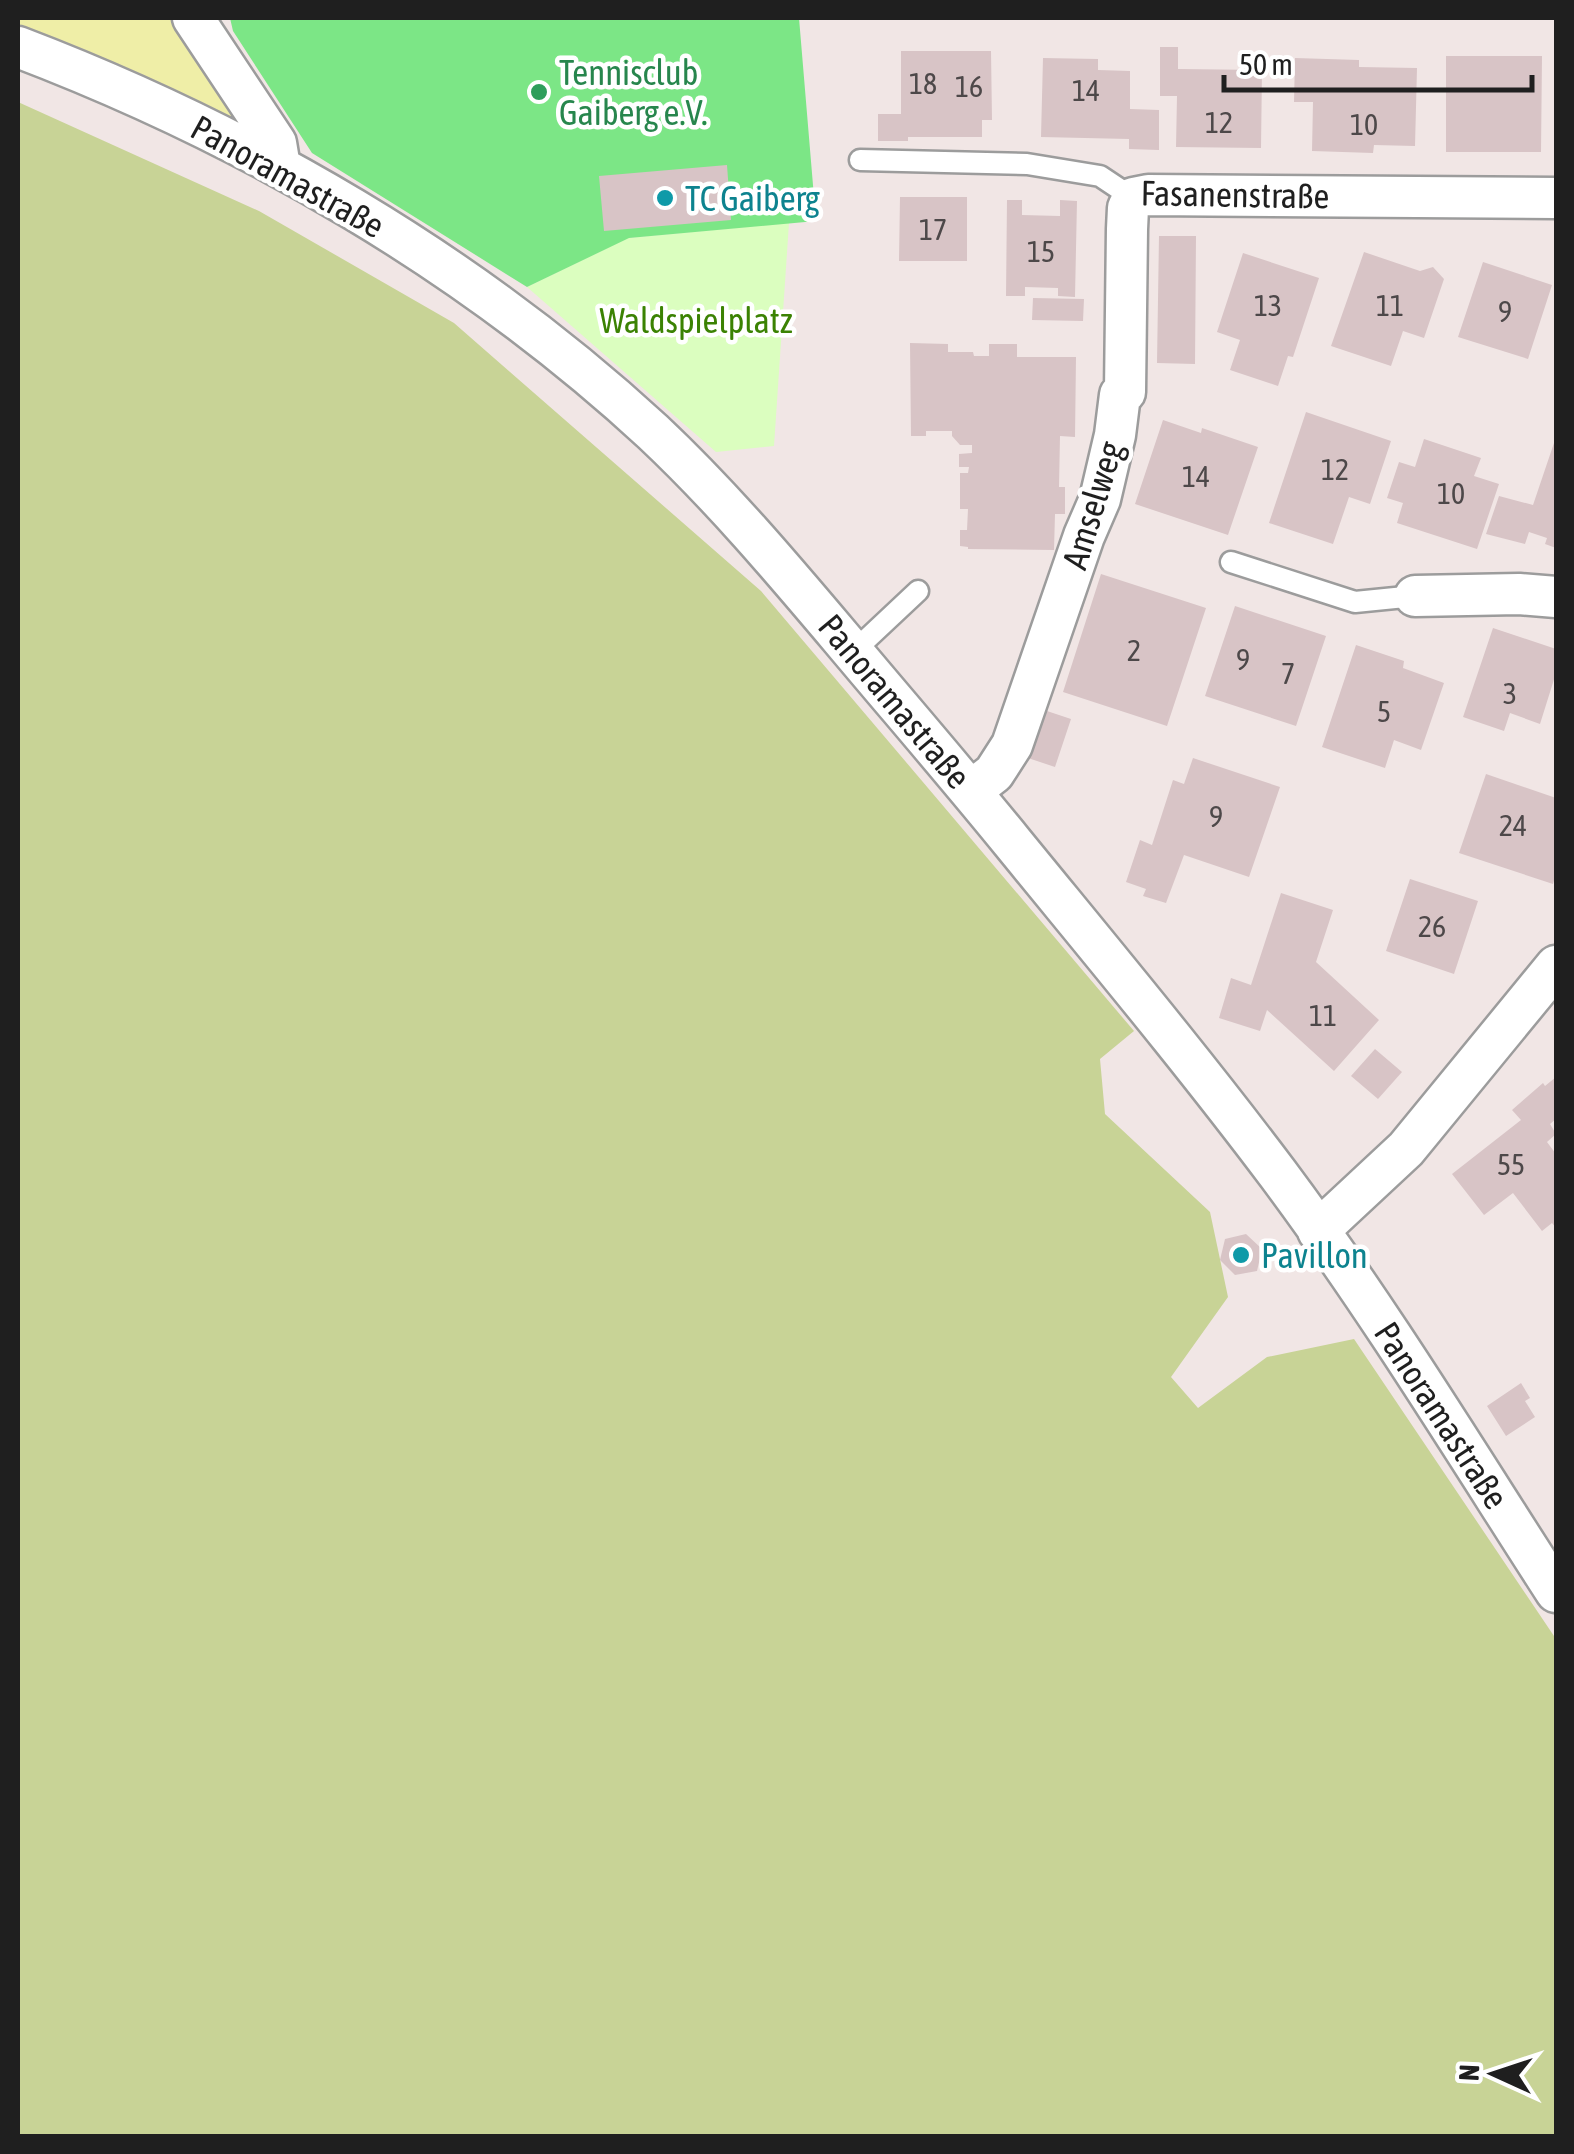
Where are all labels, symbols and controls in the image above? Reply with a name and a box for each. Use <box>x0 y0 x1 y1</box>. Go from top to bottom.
scale bar <box>1224 30 1532 92</box>
text: 50 m <box>1239 47 1293 81</box>
place label: Tennisclub Gaiberg e.V. <box>559 52 708 132</box>
house number: 18 <box>909 66 937 100</box>
house number: 16 <box>955 69 983 103</box>
house number: 14 <box>1072 73 1100 107</box>
marker: Tennisclub Gaiberg e.V. <box>528 81 550 103</box>
house number: 12 <box>1205 105 1233 139</box>
street label: Panoramastraße <box>185 107 391 245</box>
house number: 10 <box>1350 107 1378 141</box>
street label: Fasanenstraße <box>1140 172 1330 216</box>
place label: TC Gaiberg <box>685 178 820 218</box>
marker: TC Gaiberg <box>654 187 676 209</box>
house number: 17 <box>919 212 947 246</box>
house number: 15 <box>1027 234 1055 268</box>
house number: 13 <box>1254 288 1282 322</box>
house number: 11 <box>1376 288 1404 322</box>
house number: 9 <box>1498 294 1512 328</box>
park label: Waldspielplatz <box>599 300 793 340</box>
street label: Amselweg <box>1054 437 1130 573</box>
house number: 12 <box>1321 452 1349 486</box>
house number: 14 <box>1182 459 1210 493</box>
house number: 10 <box>1437 476 1465 510</box>
street label: Panoramastraße <box>811 606 979 796</box>
house number: 2 <box>1127 633 1141 667</box>
house number: 9 <box>1236 642 1250 676</box>
house number: 7 <box>1281 656 1295 690</box>
house number: 3 <box>1503 676 1517 710</box>
house number: 5 <box>1377 694 1391 728</box>
house number: 9 <box>1209 799 1223 833</box>
house number: 24 <box>1499 808 1527 842</box>
house number: 26 <box>1418 909 1446 943</box>
house number: 11 <box>1309 998 1337 1032</box>
house number: 55 <box>1497 1147 1525 1181</box>
place label: Pavillon <box>1261 1235 1368 1275</box>
marker: Pavillon <box>1230 1244 1252 1266</box>
street label: Panoramastraße <box>1367 1314 1517 1516</box>
north arrow <box>1444 2024 1544 2124</box>
text: N <box>1453 2064 1485 2082</box>

